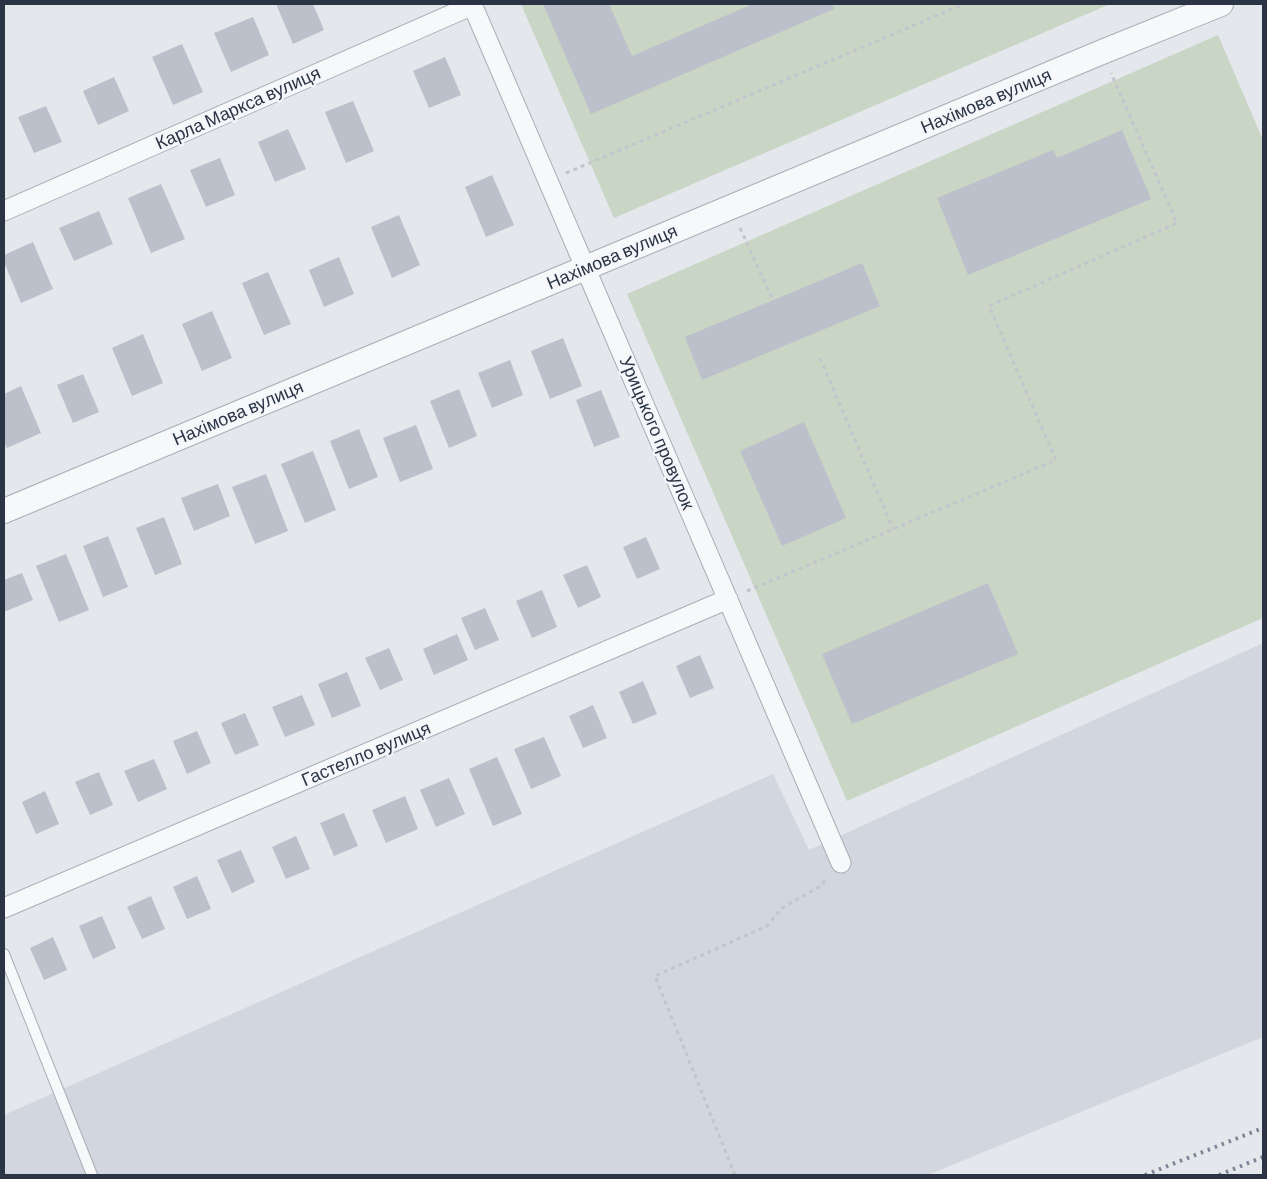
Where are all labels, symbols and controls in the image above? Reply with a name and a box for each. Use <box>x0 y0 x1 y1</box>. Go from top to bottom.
street label: Карла Маркса вулиця <box>152 62 324 154</box>
street label: Нахімова вулиця <box>917 64 1055 138</box>
street label: Нахімова вулиця <box>543 220 681 294</box>
street label: Урицького провулок <box>615 353 699 513</box>
street label: Нахімова вулиця <box>169 376 307 450</box>
street label: Гастелло вулиця <box>298 717 434 791</box>

